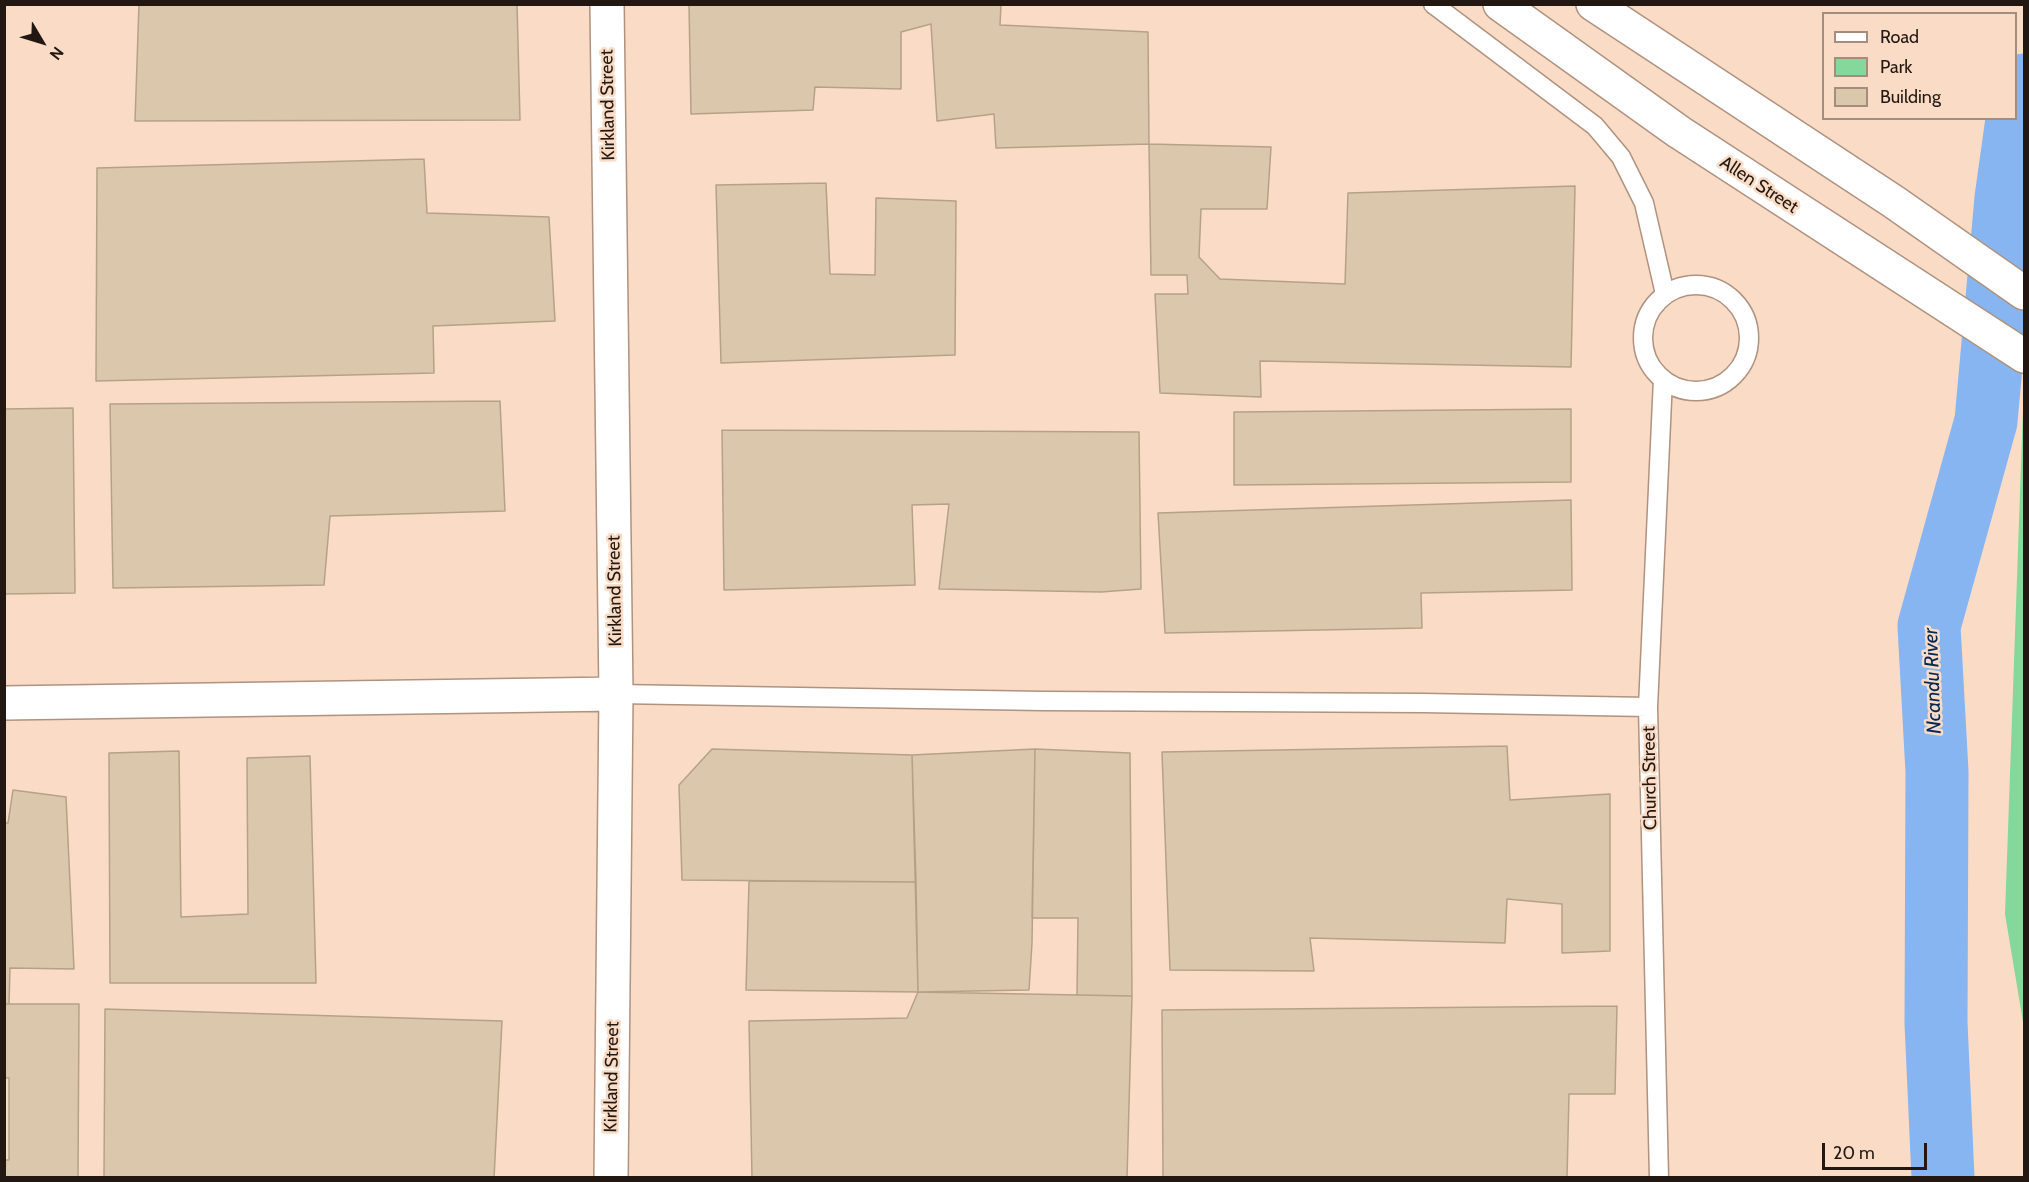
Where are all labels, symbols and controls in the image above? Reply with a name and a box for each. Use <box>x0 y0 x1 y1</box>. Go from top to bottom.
north arrow <box>12 12 72 72</box>
legend <box>1822 12 2017 120</box>
text: Road <box>1880 26 1919 48</box>
text: N <box>46 43 68 64</box>
street label: Kirkland Street <box>596 49 620 161</box>
text: Park <box>1880 56 1912 78</box>
text: Building <box>1880 86 1941 108</box>
street label: Allen Street <box>1716 152 1802 218</box>
street label: Kirkland Street <box>603 535 627 647</box>
water label: Ncandu River <box>1919 628 1947 734</box>
street label: Church Street <box>1638 726 1662 830</box>
street label: Kirkland Street <box>600 1021 624 1133</box>
scale bar <box>1825 1131 1930 1169</box>
text: 20 m <box>1833 1142 1875 1164</box>

